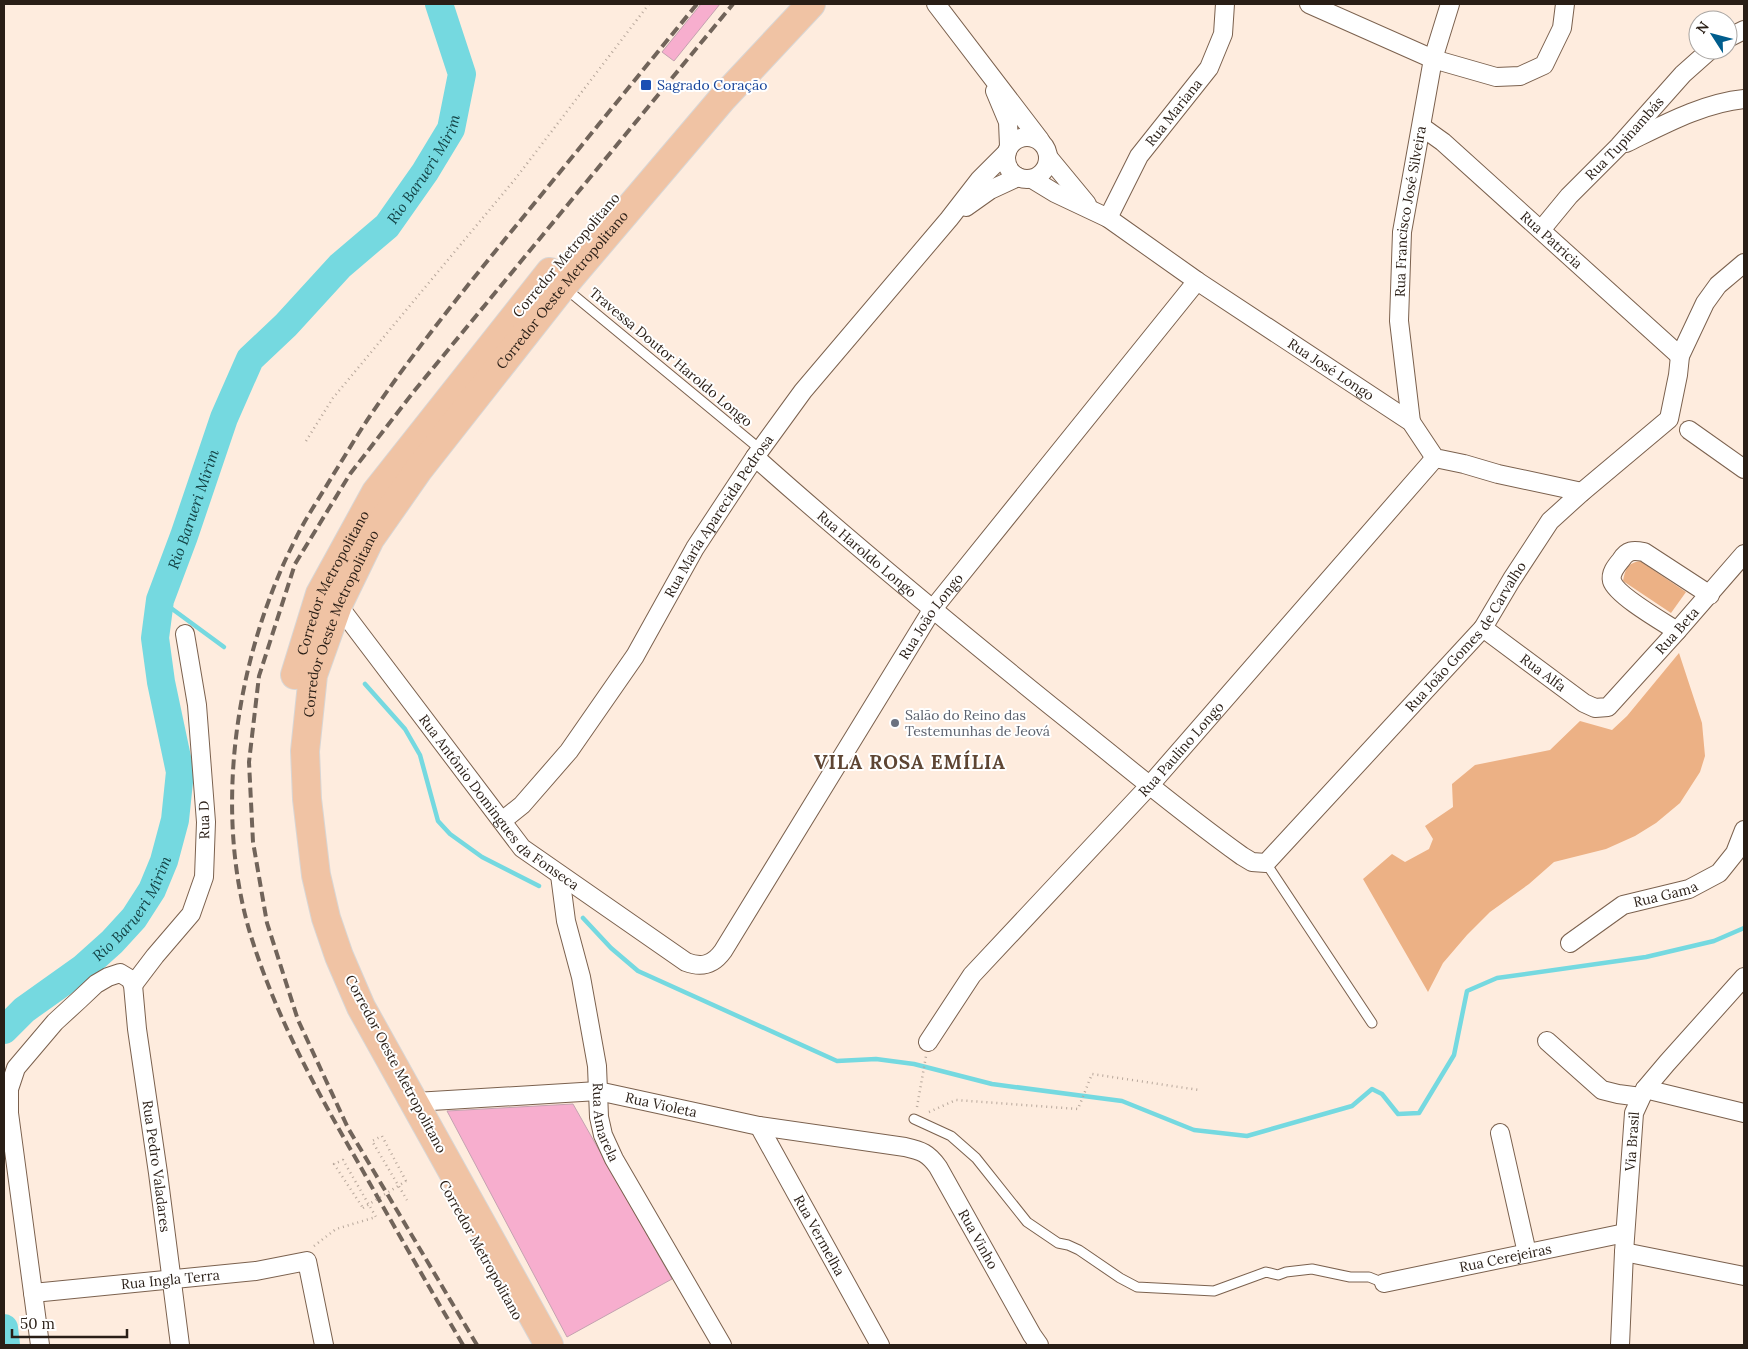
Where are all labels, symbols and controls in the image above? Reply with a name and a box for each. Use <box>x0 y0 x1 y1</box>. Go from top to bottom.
north arrow <box>1688 10 1738 60</box>
text: N <box>1692 18 1713 37</box>
street label: Rua Mariana <box>1141 75 1206 150</box>
place label: Sagrado Coração <box>657 76 767 94</box>
marker: Sagrado Coração <box>639 78 653 92</box>
street label: Rua Tupinambás <box>1581 93 1668 184</box>
water label: Rio Barueri Mirim <box>382 113 463 227</box>
street label: Rua Francisco José Silveira <box>1391 124 1430 297</box>
street label: Corredor Metropolitano <box>508 189 624 321</box>
street label: Corredor Oeste Metropolitano <box>492 207 632 373</box>
street label: Rua Patricia <box>1517 207 1586 273</box>
street label: Travessa Doutor Haroldo Longo <box>586 283 756 431</box>
street label: Rua José Longo <box>1284 334 1378 404</box>
street label: Rua Maria Aparecida Pedrosa <box>660 431 777 601</box>
water label: Rio Barueri Mirim <box>163 447 222 572</box>
street label: Corredor Metropolitano <box>293 507 373 657</box>
street label: Rua Haroldo Longo <box>813 507 920 601</box>
street label: Corredor Oeste Metropolitano <box>300 526 383 718</box>
street label: Rua João Gomes de Carvalho <box>1401 558 1530 716</box>
street label: Rua João Longo <box>895 569 967 663</box>
street label: Rua Beta <box>1651 603 1703 658</box>
street label: Rua Alfa <box>1517 650 1570 696</box>
street label: Rua Paulino Longo <box>1135 698 1228 801</box>
place label: Salão do Reino das Testemunhas de Jeová <box>905 706 1050 740</box>
street label: Rua Antônio Domingues da Fonseca <box>415 711 583 894</box>
marker: Salão do Reino das Testemunhas de Jeová <box>889 717 901 729</box>
district label: VILA ROSA EMÍLIA <box>814 750 1006 774</box>
street label: Rua D <box>195 801 213 839</box>
water label: Rio Barueri Mirim <box>88 853 175 965</box>
street label: Rua Gama <box>1631 877 1701 911</box>
street label: Corredor Oeste Metropolitano <box>341 972 451 1156</box>
street label: Rua Amarela <box>589 1082 623 1165</box>
street label: Rua Violeta <box>624 1088 699 1121</box>
street label: Rua Pedro Valadares <box>138 1099 174 1233</box>
street label: Via Brasil <box>1621 1111 1643 1173</box>
street label: Corredor Metropolitano <box>435 1177 527 1323</box>
street label: Rua Vermelha <box>790 1192 849 1279</box>
street label: Rua Vinho <box>954 1206 1002 1272</box>
street label: Rua Cerejeiras <box>1458 1239 1553 1276</box>
street label: Rua Ingla Terra <box>120 1266 221 1293</box>
scale bar <box>12 1306 128 1338</box>
text: 50 m <box>20 1314 55 1333</box>

